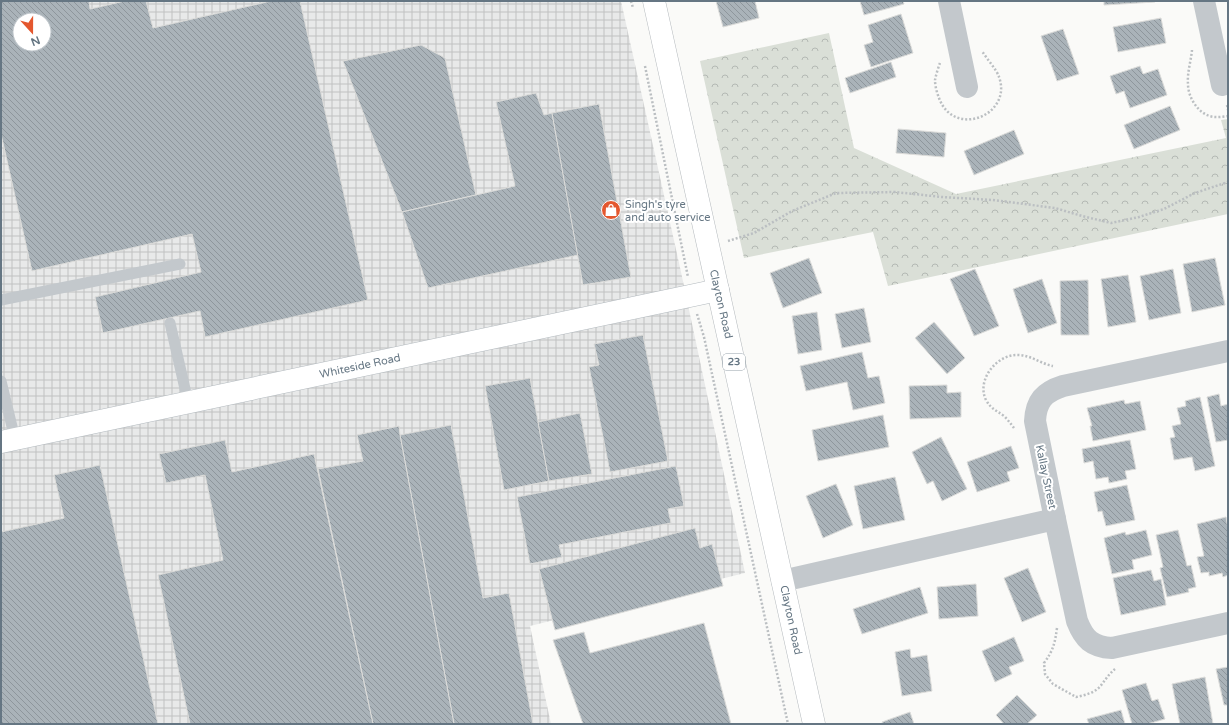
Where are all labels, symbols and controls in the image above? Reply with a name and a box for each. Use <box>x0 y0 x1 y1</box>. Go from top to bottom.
north arrow <box>12 12 52 52</box>
text: N <box>29 33 42 49</box>
place label: Singh's tyre and auto service <box>625 198 711 224</box>
shop icon: Singh's tyre and auto service <box>600 199 622 221</box>
street label: Clayton Road <box>707 268 735 340</box>
street label: Whiteside Road <box>318 351 402 381</box>
road number: 23 <box>723 354 745 370</box>
street label: Kallay Street <box>1033 444 1059 510</box>
street label: Clayton Road <box>777 584 805 656</box>

